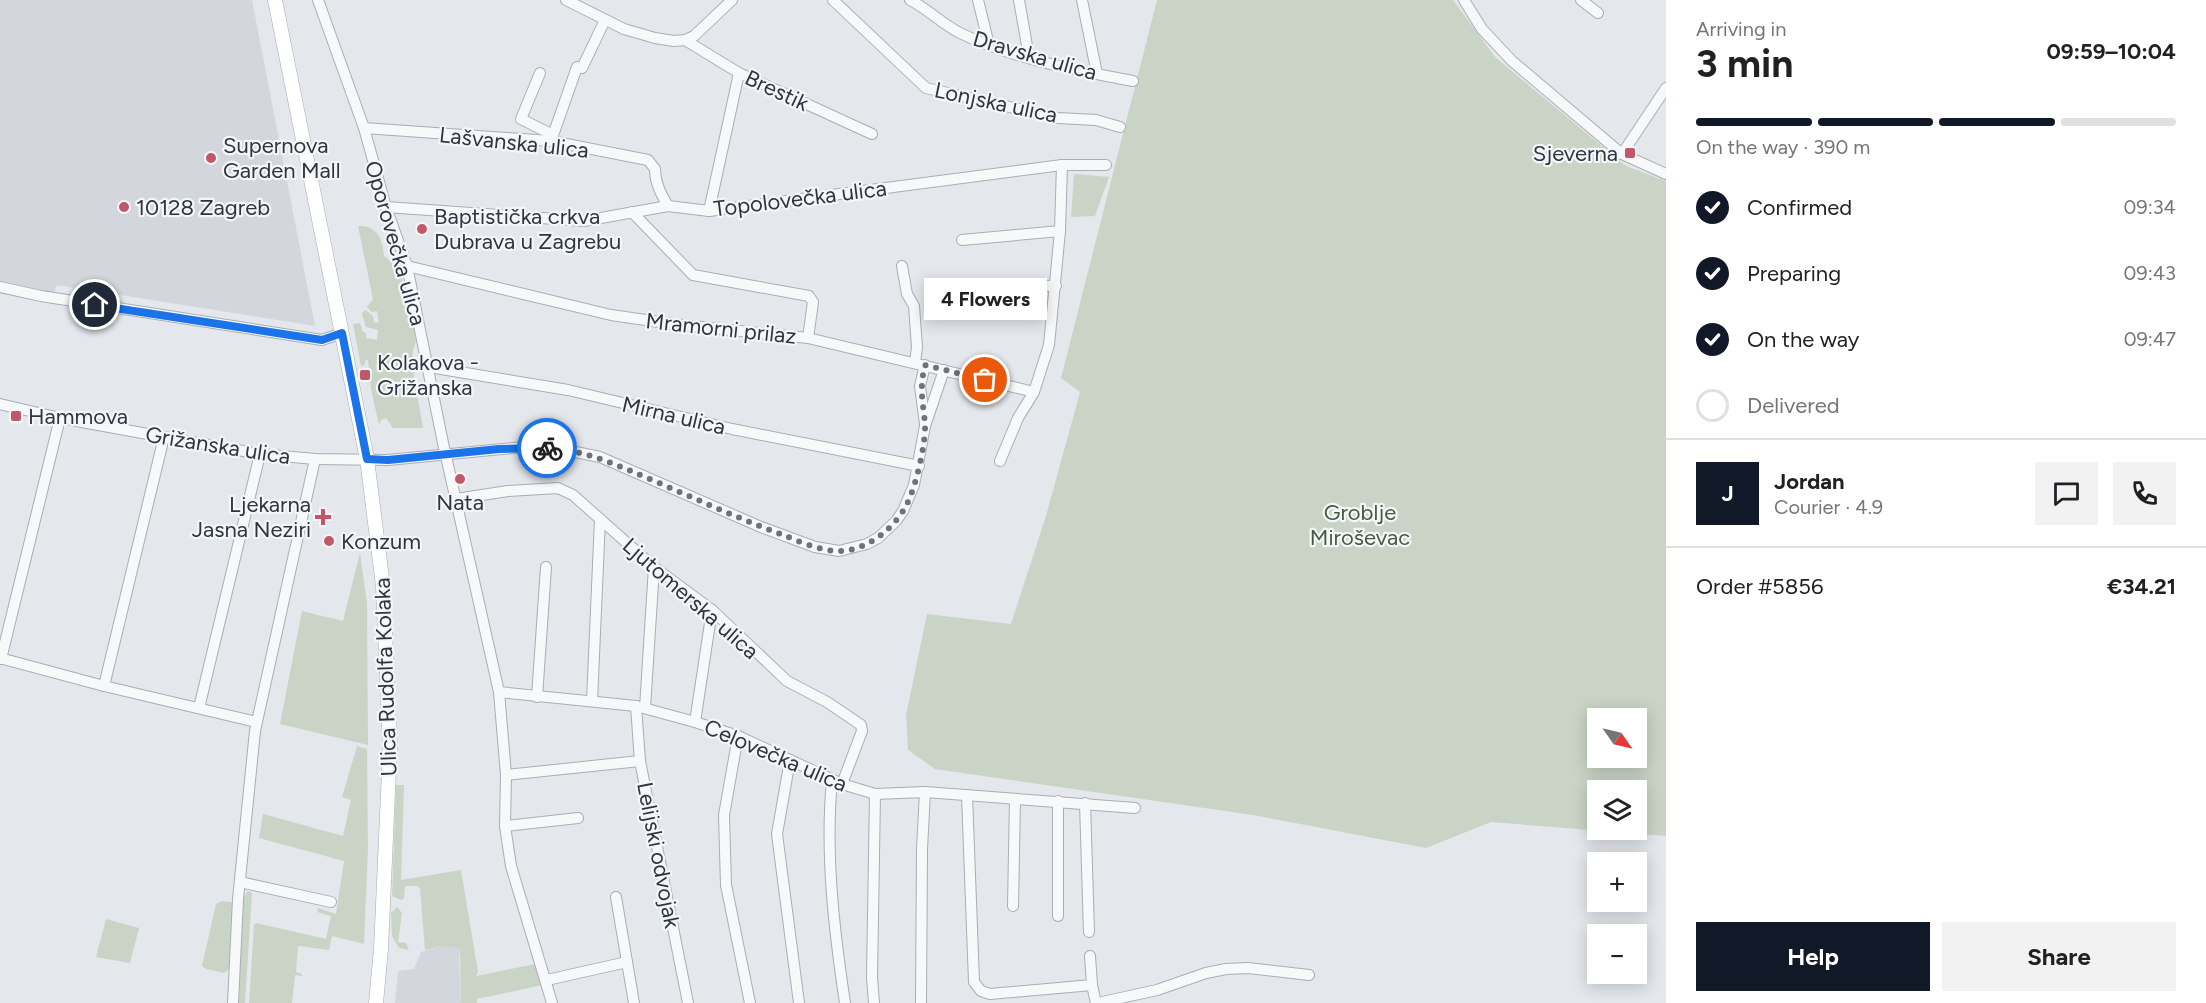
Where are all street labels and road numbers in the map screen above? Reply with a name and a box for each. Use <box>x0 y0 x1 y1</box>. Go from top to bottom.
street label: Dravska ulica <box>970 25 1100 86</box>
street label: Brestik <box>741 64 813 117</box>
street label: Lonjska ulica <box>932 76 1060 129</box>
street label: Lašvanska ulica <box>438 121 590 164</box>
street label: Oporovečka ulica <box>359 158 432 329</box>
street label: Topolovečka ulica <box>712 174 888 223</box>
street label: Mramorni prilaz <box>644 307 798 350</box>
street label: Mirna ulica <box>619 390 728 441</box>
street label: Grižanska ulica <box>144 421 292 470</box>
street label: Ljutomerska ulica <box>617 532 764 665</box>
street label: Ulica Rudolfa Kolaka <box>369 577 402 777</box>
street label: Celovečka ulica <box>700 713 851 798</box>
street label: Lelijski odvojak <box>631 780 686 931</box>

